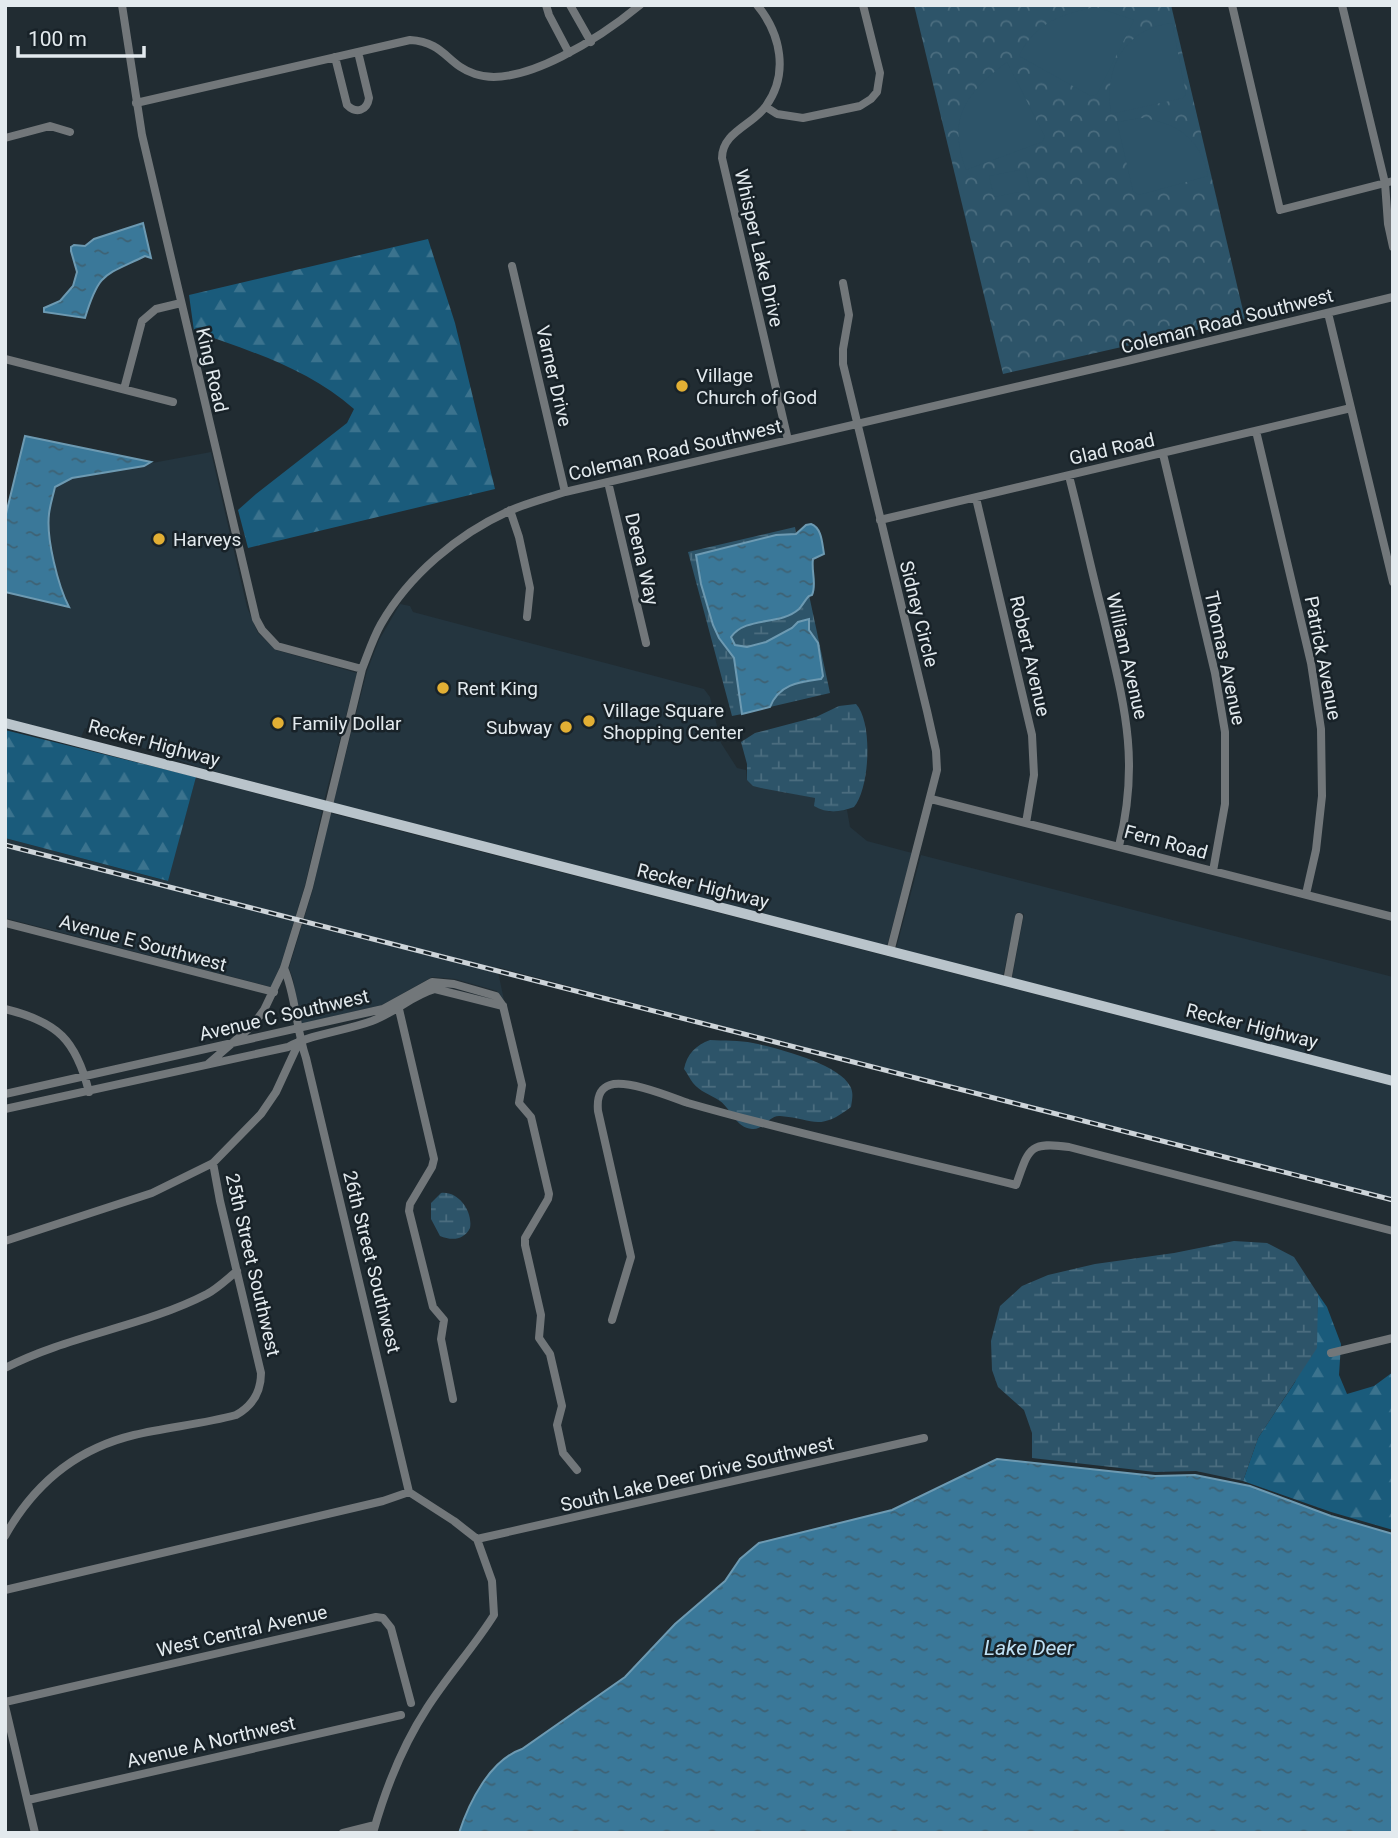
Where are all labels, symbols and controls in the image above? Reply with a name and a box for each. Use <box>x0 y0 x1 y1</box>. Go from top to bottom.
scale bar <box>18 14 144 58</box>
text: 100 m <box>28 27 87 51</box>
street label: Whisper Lake Drive <box>730 167 788 329</box>
street label: Coleman Road Southwest <box>1118 283 1336 359</box>
street label: Varner Drive <box>531 323 577 429</box>
street label: King Road <box>191 326 233 414</box>
place label: Village Church of God <box>696 364 817 409</box>
marker: Village Church of God <box>674 378 690 394</box>
street label: Coleman Road Southwest <box>566 414 784 486</box>
street label: Glad Road <box>1067 428 1157 470</box>
street label: Deena Way <box>620 511 664 607</box>
place label: Harveys <box>173 528 241 551</box>
marker: Harveys <box>151 531 167 547</box>
street label: Sidney Circle <box>895 559 943 669</box>
street label: Thomas Avenue <box>1200 589 1250 727</box>
street label: William Avenue <box>1101 590 1153 722</box>
street label: Robert Avenue <box>1005 593 1055 719</box>
street label: Patrick Avenue <box>1300 594 1346 722</box>
place label: Rent King <box>457 677 538 700</box>
marker: Rent King <box>435 680 451 696</box>
place label: Village Square Shopping Center <box>603 699 744 744</box>
place label: Family Dollar <box>292 712 402 735</box>
marker: Village Square Shopping Center <box>581 713 597 729</box>
street label: Recker Highway <box>86 714 222 772</box>
marker: Family Dollar <box>270 715 286 731</box>
place label: Subway <box>486 716 552 739</box>
marker: Subway <box>558 719 574 735</box>
street label: Fern Road <box>1122 820 1210 864</box>
street label: Recker Highway <box>635 858 771 914</box>
street label: Avenue E Southwest <box>57 910 229 976</box>
street label: Avenue C Southwest <box>197 984 371 1046</box>
street label: Recker Highway <box>1184 998 1320 1054</box>
street label: 26th Street Southwest <box>338 1168 406 1356</box>
street label: 25th Street Southwest <box>221 1171 285 1359</box>
street label: South Lake Deer Drive Southwest <box>558 1431 836 1517</box>
street label: West Central Avenue <box>154 1600 330 1662</box>
water label: Lake Deer <box>984 1636 1075 1660</box>
street label: Avenue A Northwest <box>124 1711 298 1773</box>

